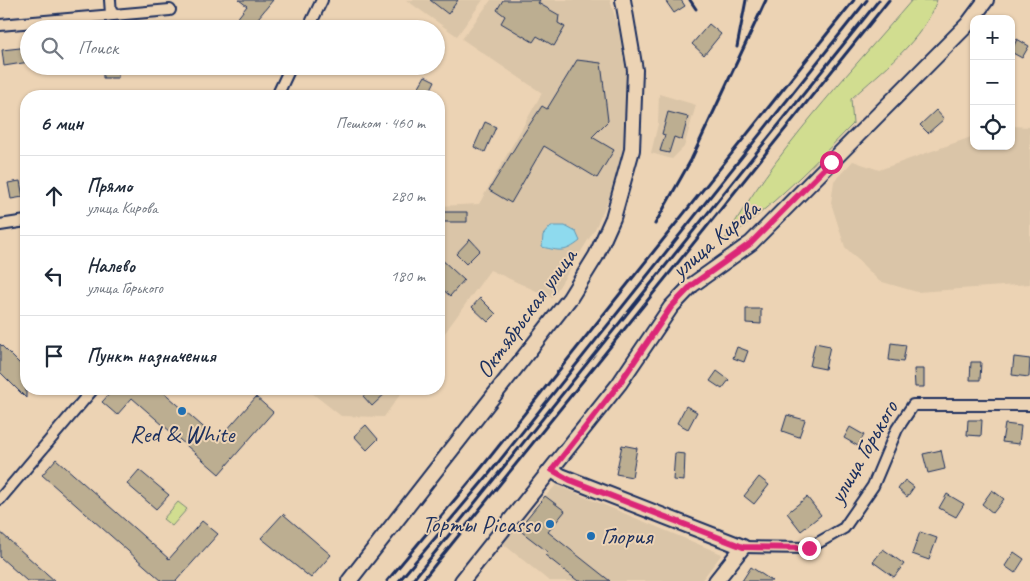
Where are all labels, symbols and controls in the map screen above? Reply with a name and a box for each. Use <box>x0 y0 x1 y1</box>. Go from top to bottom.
map controls <box>970 15 1015 150</box>
button: + <box>970 15 1015 60</box>
search box <box>20 20 445 75</box>
icon: search <box>38 34 66 62</box>
text: Поиск <box>78 36 118 60</box>
button: − <box>970 60 1015 105</box>
button: locate <box>970 105 1015 150</box>
text: 6 мин <box>40 110 83 136</box>
text: Пешком · 460 m <box>336 113 425 133</box>
route start <box>820 151 843 174</box>
text: Прямо <box>87 174 132 198</box>
icon: ahead <box>40 182 68 210</box>
text: 280 m <box>391 186 425 206</box>
street label: улица Кирова <box>663 192 767 286</box>
text: улица Кирова <box>87 198 158 218</box>
street label: Октябрьская улица <box>469 240 584 384</box>
text: Налево <box>87 254 135 278</box>
icon: left <box>40 262 68 290</box>
text: 180 m <box>391 266 425 286</box>
text: улица Горького <box>87 278 163 298</box>
icon: arrive <box>40 342 68 370</box>
text: Пункт назначения <box>87 344 216 368</box>
street label: улица Горького <box>821 394 905 511</box>
marker: Red & White <box>176 405 188 417</box>
place label: Red & White <box>130 419 236 449</box>
place label: Торты Picasso <box>422 509 542 539</box>
marker: Торты Picasso <box>544 518 556 530</box>
place label: Глория <box>601 521 654 551</box>
marker: Глория <box>585 530 597 542</box>
route end <box>798 537 821 560</box>

